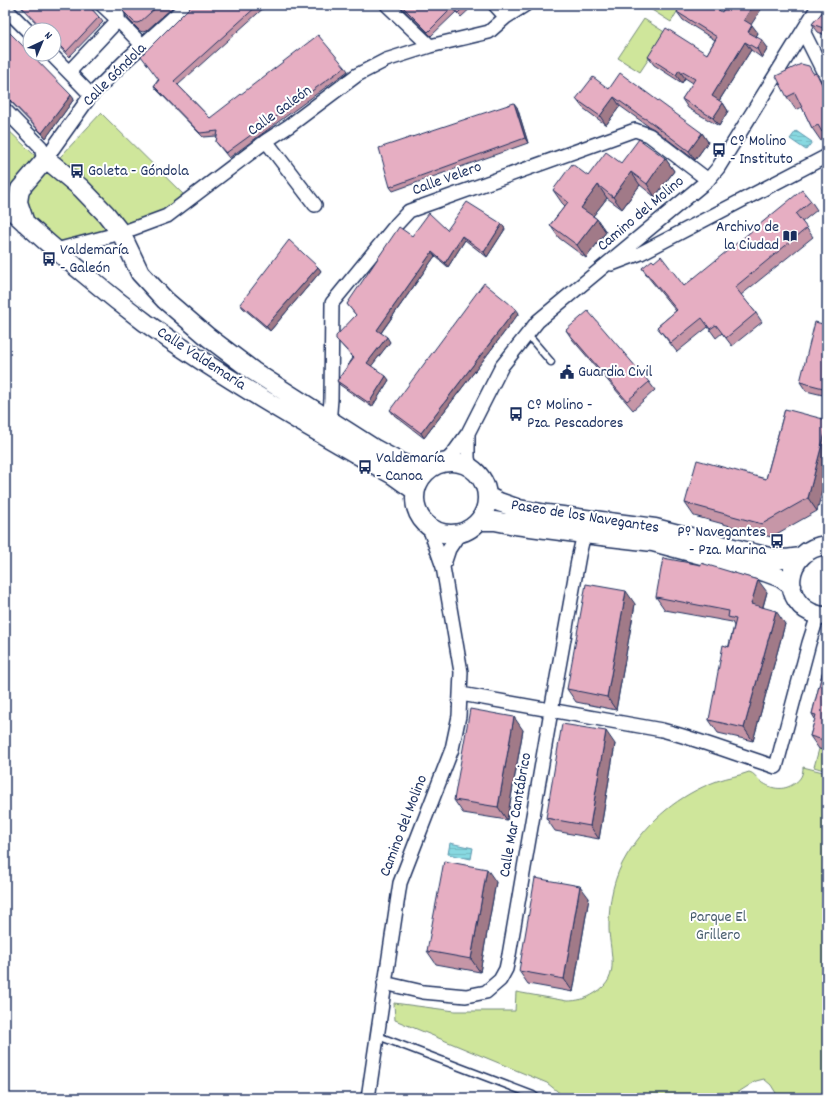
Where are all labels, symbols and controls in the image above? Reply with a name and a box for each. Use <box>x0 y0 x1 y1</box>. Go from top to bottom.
north arrow <box>22 22 62 62</box>
text: N <box>40 29 55 44</box>
street label: Calle Góndola <box>78 37 153 112</box>
street label: Calle Galeón <box>243 80 317 142</box>
place label: Cº Molino - Instituto <box>730 130 793 171</box>
bus stop icon: Cº Molino - Instituto <box>711 142 727 158</box>
street label: Calle Velero <box>409 156 485 202</box>
place label: Goleta - Góndola <box>88 160 189 183</box>
bus stop icon: Goleta - Góndola <box>69 163 85 179</box>
street label: Camino del Molino <box>593 171 689 257</box>
place label: Archivo de la Ciudad <box>716 216 779 257</box>
library icon: Archivo de la Ciudad <box>782 228 798 244</box>
place label: Valdemaría - Galeón <box>60 239 129 280</box>
bus stop icon: Valdemaría - Galeón <box>41 251 57 267</box>
street label: Calle Valdemaría <box>152 322 251 397</box>
place label: Guardia Civil <box>578 361 652 384</box>
public building icon: Guardia Civil <box>559 364 575 380</box>
place label: Cº Molino - Pza. Pescadores <box>527 394 624 435</box>
bus stop icon: Cº Molino - Pza. Pescadores <box>508 406 524 422</box>
place label: Valdemaría - Canoa <box>376 447 445 488</box>
bus stop icon: Valdemaría - Canoa <box>357 459 373 475</box>
street label: Paseo de los Navegantes <box>509 494 661 540</box>
place label: Pº Navegantes - Pza. Marina <box>677 521 766 562</box>
bus stop icon: Pº Navegantes - Pza. Marina <box>769 533 785 549</box>
street label: Calle Mar Cantábrico <box>494 751 538 879</box>
street label: Camino del Molino <box>374 772 434 880</box>
park label: Parque El Grillero <box>690 906 746 947</box>

